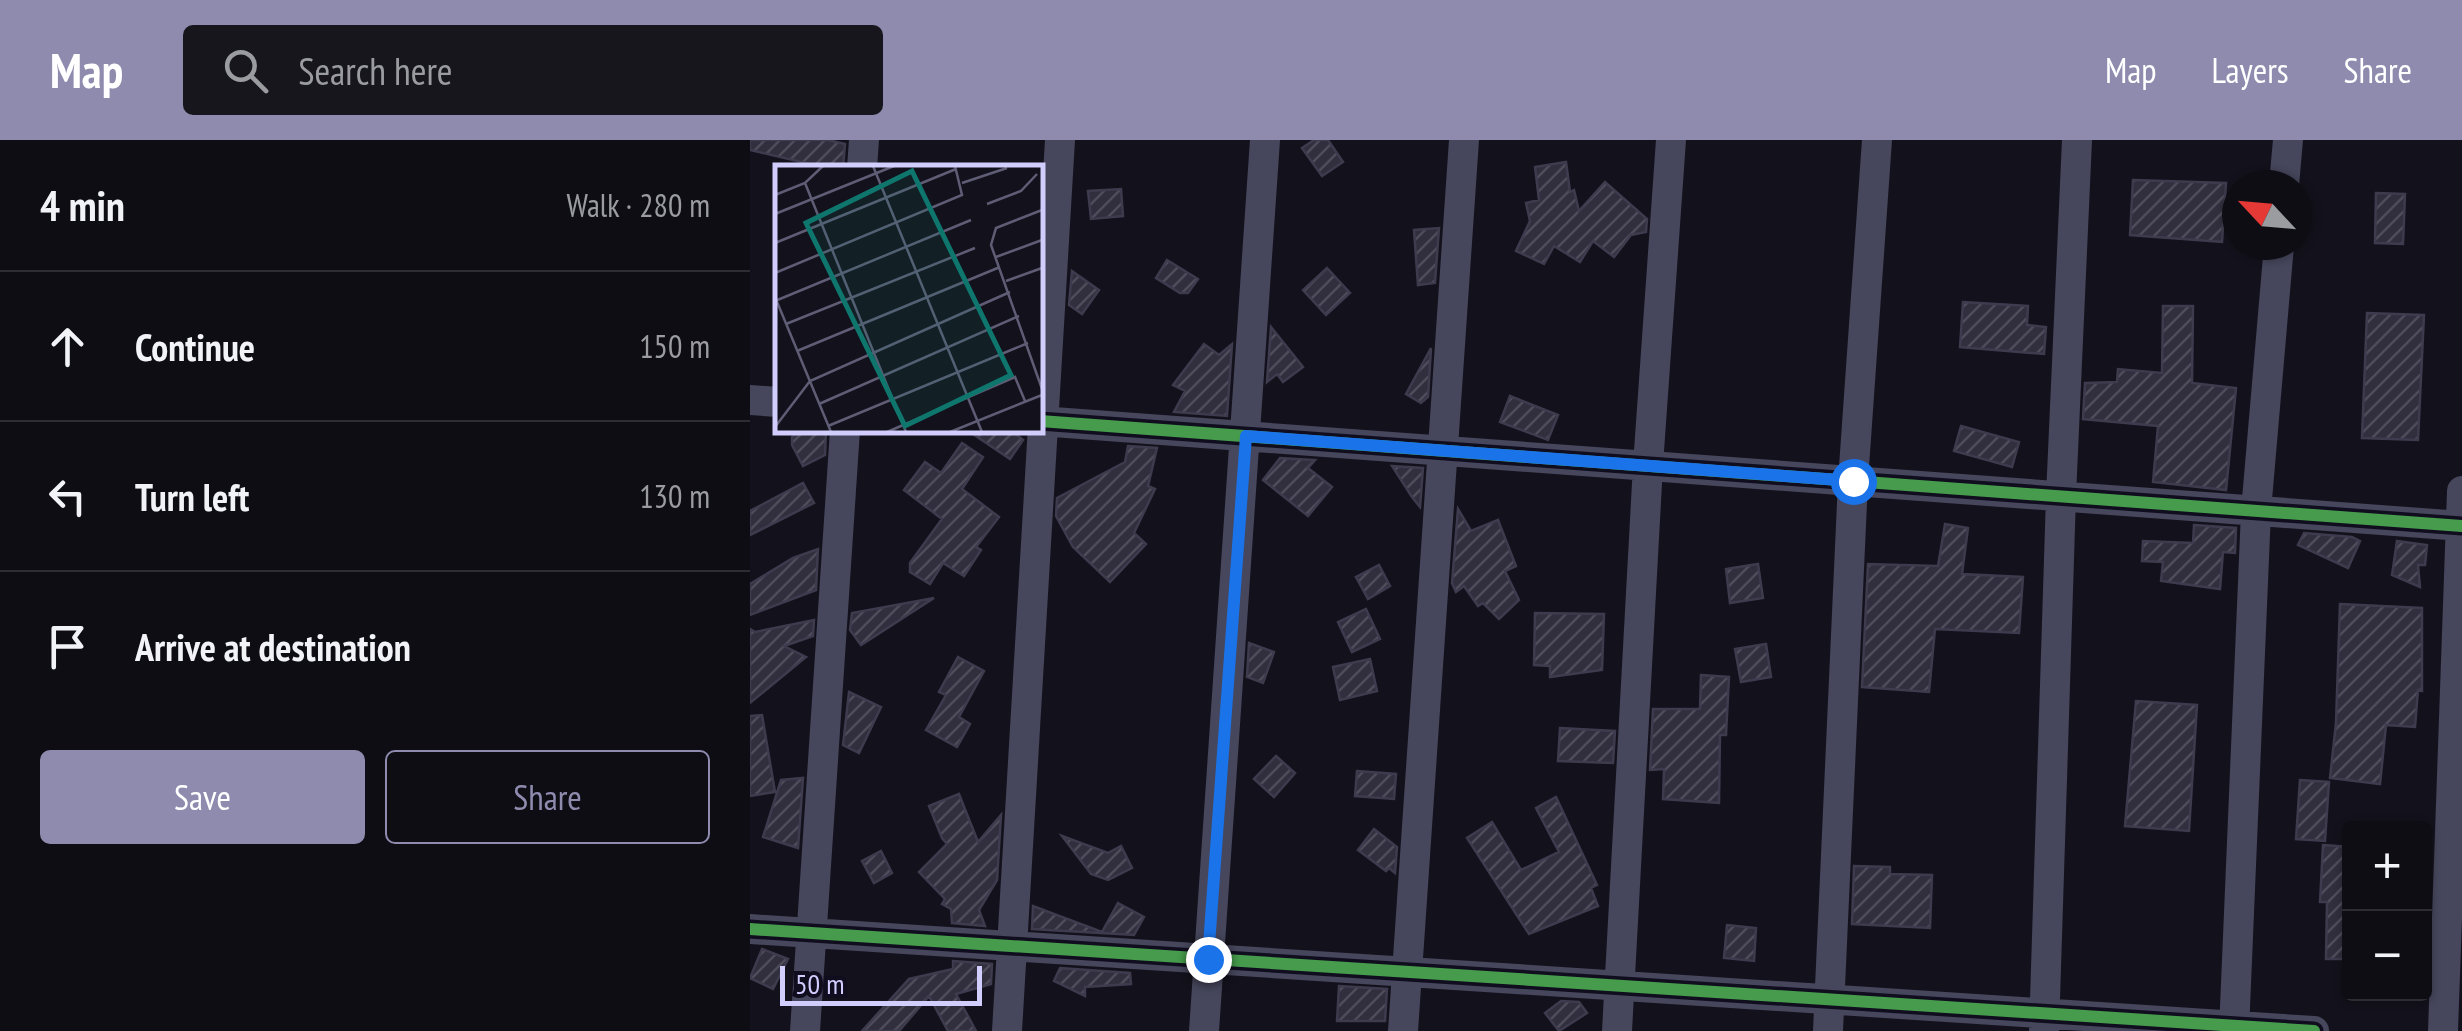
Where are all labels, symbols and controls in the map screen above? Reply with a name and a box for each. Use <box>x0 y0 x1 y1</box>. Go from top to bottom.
search box <box>183 25 883 115</box>
text: Map <box>50 39 123 101</box>
icon: search <box>218 43 273 98</box>
text: Search here <box>298 46 453 95</box>
text: Map <box>2105 47 2156 93</box>
text: Layers <box>2211 47 2289 93</box>
text: Share <box>2344 47 2412 93</box>
inset map <box>775 165 1042 432</box>
north arrow <box>2222 170 2312 260</box>
text: 4 min <box>40 178 125 233</box>
text: Walk · 280 m <box>566 184 710 226</box>
icon: ahead <box>40 319 95 374</box>
text: Continue <box>135 322 255 371</box>
text: 150 m <box>639 325 710 367</box>
route start <box>1831 459 1877 505</box>
icon: left <box>40 469 95 524</box>
text: Turn left <box>135 472 249 521</box>
text: 130 m <box>639 475 710 517</box>
icon: arrive <box>40 619 95 674</box>
text: Arrive at destination <box>135 622 411 671</box>
button: Save <box>40 750 365 844</box>
button: Share <box>385 750 710 844</box>
map controls <box>2342 821 2432 1001</box>
button: + <box>2342 821 2432 911</box>
button: − <box>2342 911 2432 1001</box>
route end <box>1186 937 1232 983</box>
scale bar <box>780 961 982 1006</box>
text: 50 m <box>795 965 844 1002</box>

